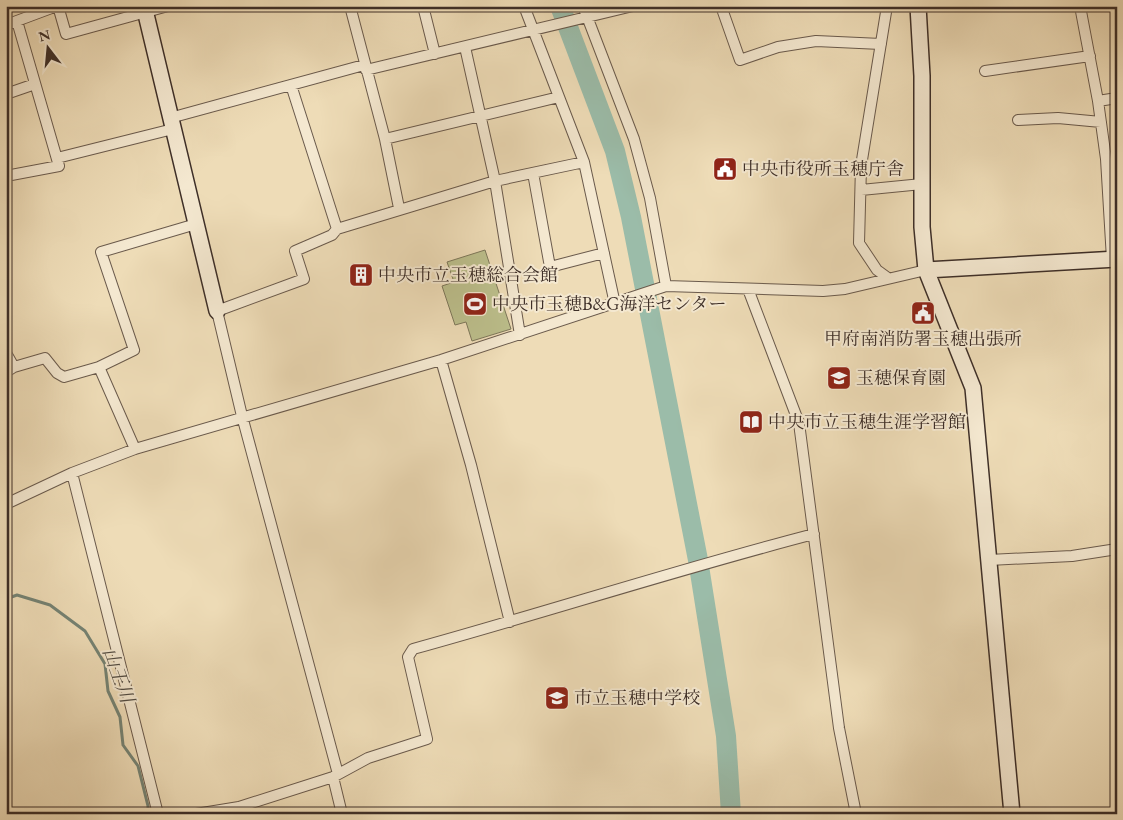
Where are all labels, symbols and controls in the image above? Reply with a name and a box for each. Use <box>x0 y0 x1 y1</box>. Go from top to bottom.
north arrow <box>22 22 72 72</box>
text: N <box>36 25 53 46</box>
public building icon: 中央市役所玉穂庁舎 <box>712 156 738 182</box>
place label: 中央市役所玉穂庁舎 <box>742 157 904 180</box>
building icon: 中央市立玉穂総合会館 <box>348 262 374 288</box>
place label: 中央市立玉穂総合会館 <box>378 263 558 286</box>
sports icon: 中央市玉穂B&G海洋センター <box>462 291 488 317</box>
place label: 中央市玉穂B&G海洋センター <box>492 292 727 315</box>
public building icon: 甲府南消防署玉穂出張所 <box>910 300 936 326</box>
place label: 甲府南消防署玉穂出張所 <box>824 327 1022 350</box>
school or university icon: 玉穂保育園 <box>826 365 852 391</box>
place label: 玉穂保育園 <box>856 366 946 389</box>
library icon: 中央市立玉穂生涯学習館 <box>738 409 764 435</box>
place label: 中央市立玉穂生涯学習館 <box>768 410 966 433</box>
water label: 山王川 <box>97 644 141 708</box>
school or university icon: 市立玉穂中学校 <box>544 685 570 711</box>
place label: 市立玉穂中学校 <box>574 686 700 709</box>

